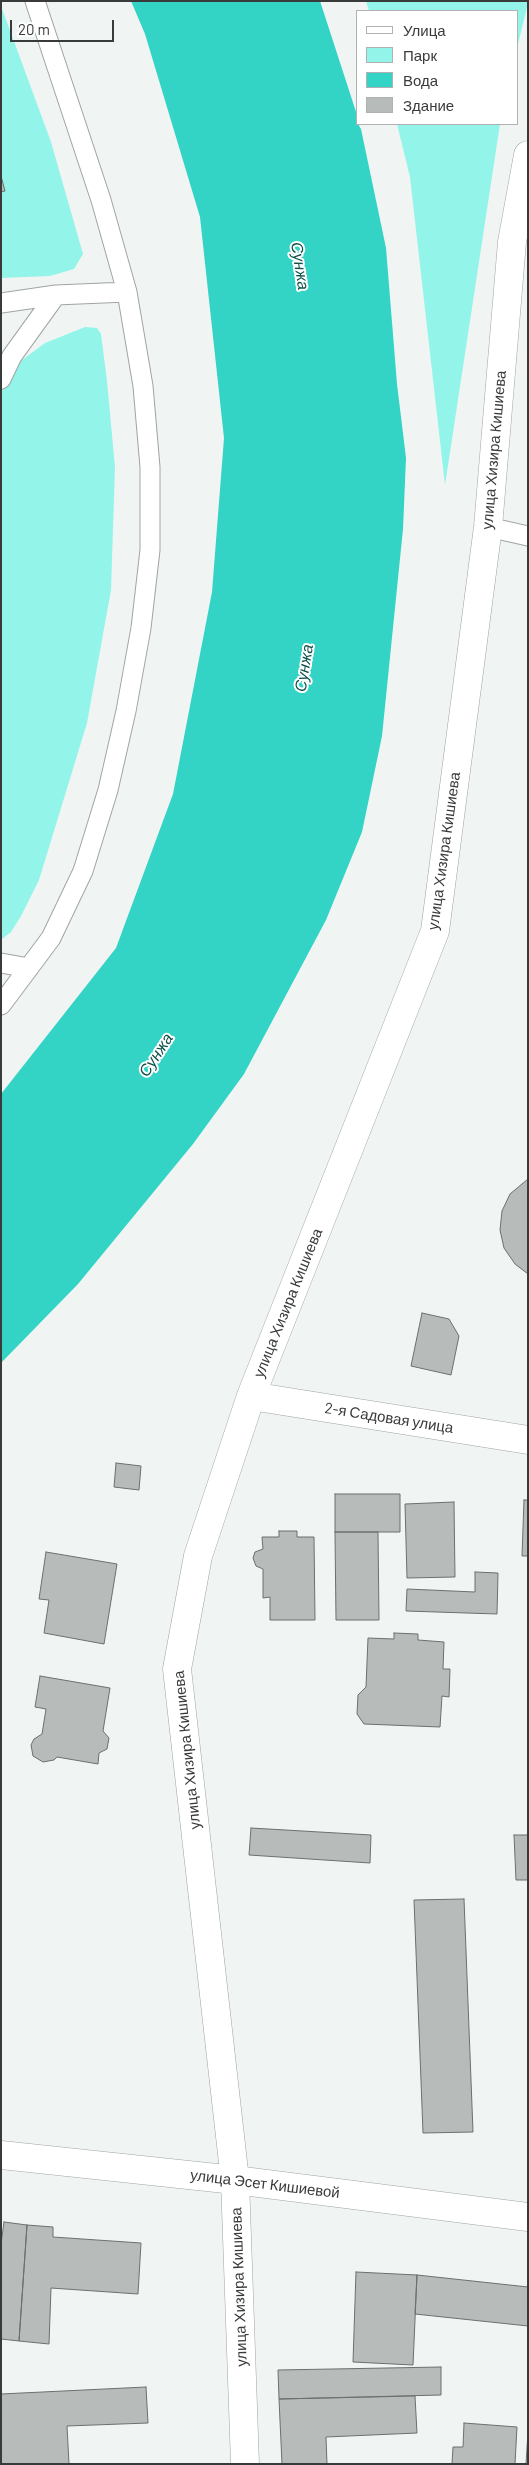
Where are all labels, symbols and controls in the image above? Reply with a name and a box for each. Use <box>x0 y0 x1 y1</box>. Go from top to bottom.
scale bar <box>12 10 116 42</box>
legend <box>356 10 519 125</box>
text: 20 m <box>18 20 50 38</box>
text: Улица <box>403 21 446 39</box>
text: Парк <box>403 46 437 64</box>
text: Вода <box>403 71 438 89</box>
text: Здание <box>403 96 454 114</box>
water label: Сунжа <box>287 241 313 291</box>
street label: улица Хизира Кишиева <box>478 370 510 530</box>
water label: Сунжа <box>291 643 317 693</box>
street label: улица Хизира Кишиева <box>424 771 464 931</box>
water label: Сунжа <box>135 1030 177 1080</box>
street label: улица Хизира Кишиева <box>250 1226 326 1380</box>
street label: 2-я Садовая улица <box>323 1399 455 1437</box>
street label: улица Хизира Кишиева <box>170 1670 204 1830</box>
street label: улица Эсет Кишиевой <box>189 2166 341 2202</box>
street label: улица Хизира Кишиева <box>227 2207 251 2367</box>

